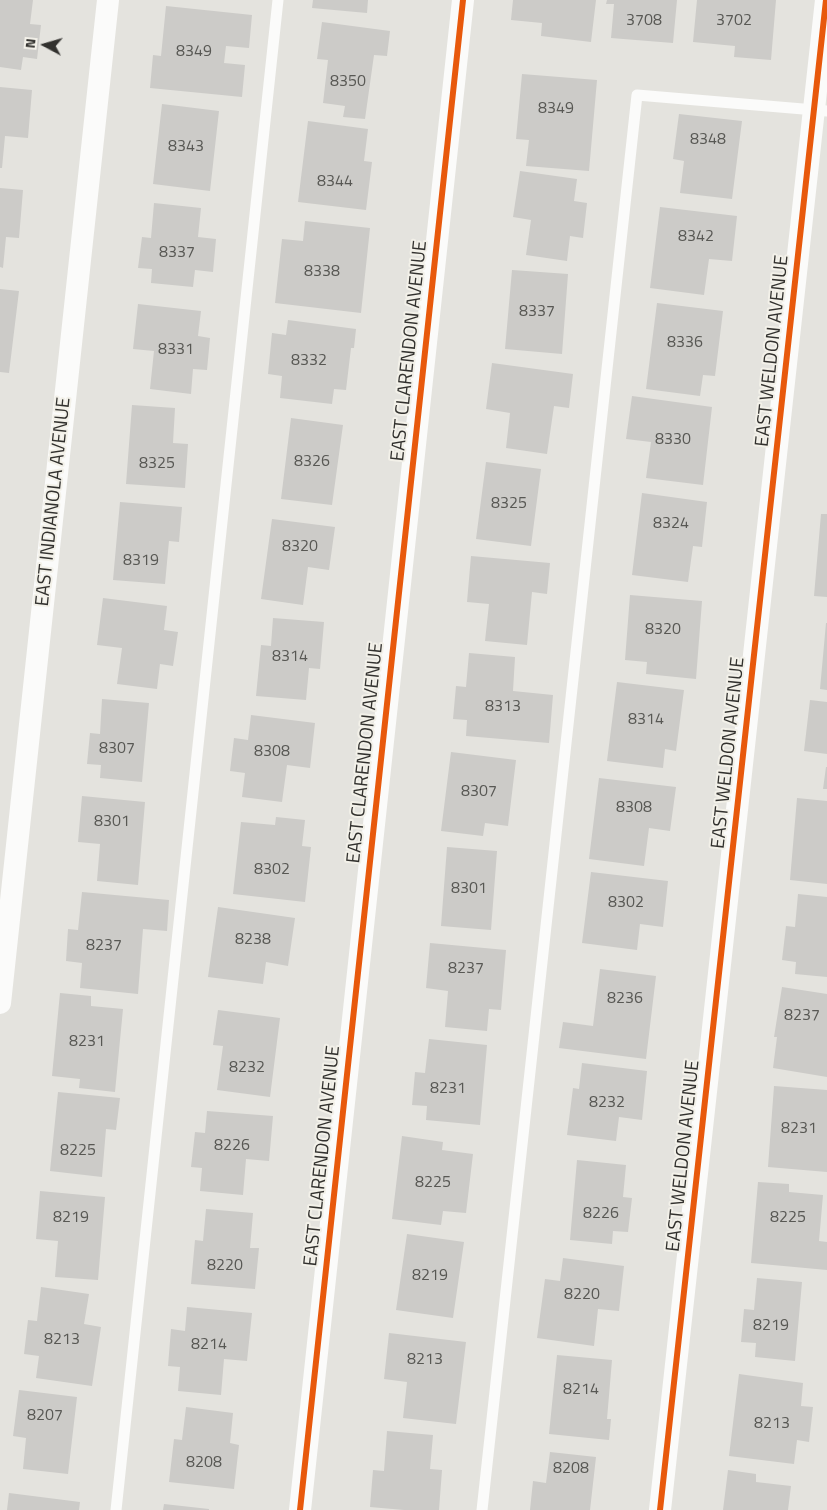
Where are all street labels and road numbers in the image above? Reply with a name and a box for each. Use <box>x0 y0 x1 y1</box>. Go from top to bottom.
street label: EAST CLARENDON AVENUE <box>387 240 433 462</box>
street label: EAST WELDON AVENUE <box>752 254 794 448</box>
street label: EAST INDIANOLA AVENUE <box>32 396 76 608</box>
street label: EAST CLARENDON AVENUE <box>343 642 389 864</box>
street label: EAST WELDON AVENUE <box>708 656 750 850</box>
street label: EAST CLARENDON AVENUE <box>300 1045 346 1267</box>
street label: EAST WELDON AVENUE <box>663 1059 705 1253</box>

